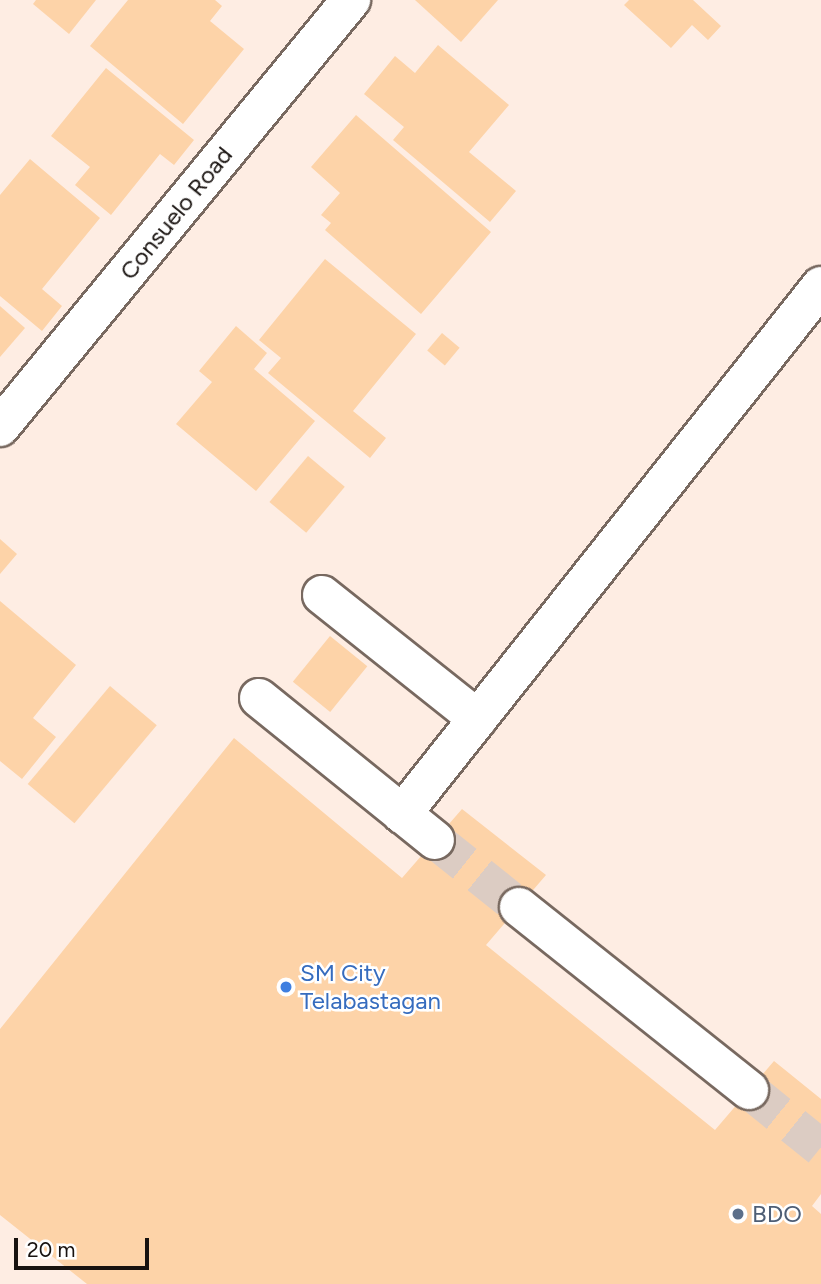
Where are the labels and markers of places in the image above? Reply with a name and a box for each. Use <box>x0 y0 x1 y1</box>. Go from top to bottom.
place label: SM City Telabastagan <box>300 959 441 1015</box>
marker: SM City Telabastagan <box>278 979 294 995</box>
place label: BDO <box>752 1200 802 1228</box>
marker: BDO <box>730 1206 746 1222</box>

